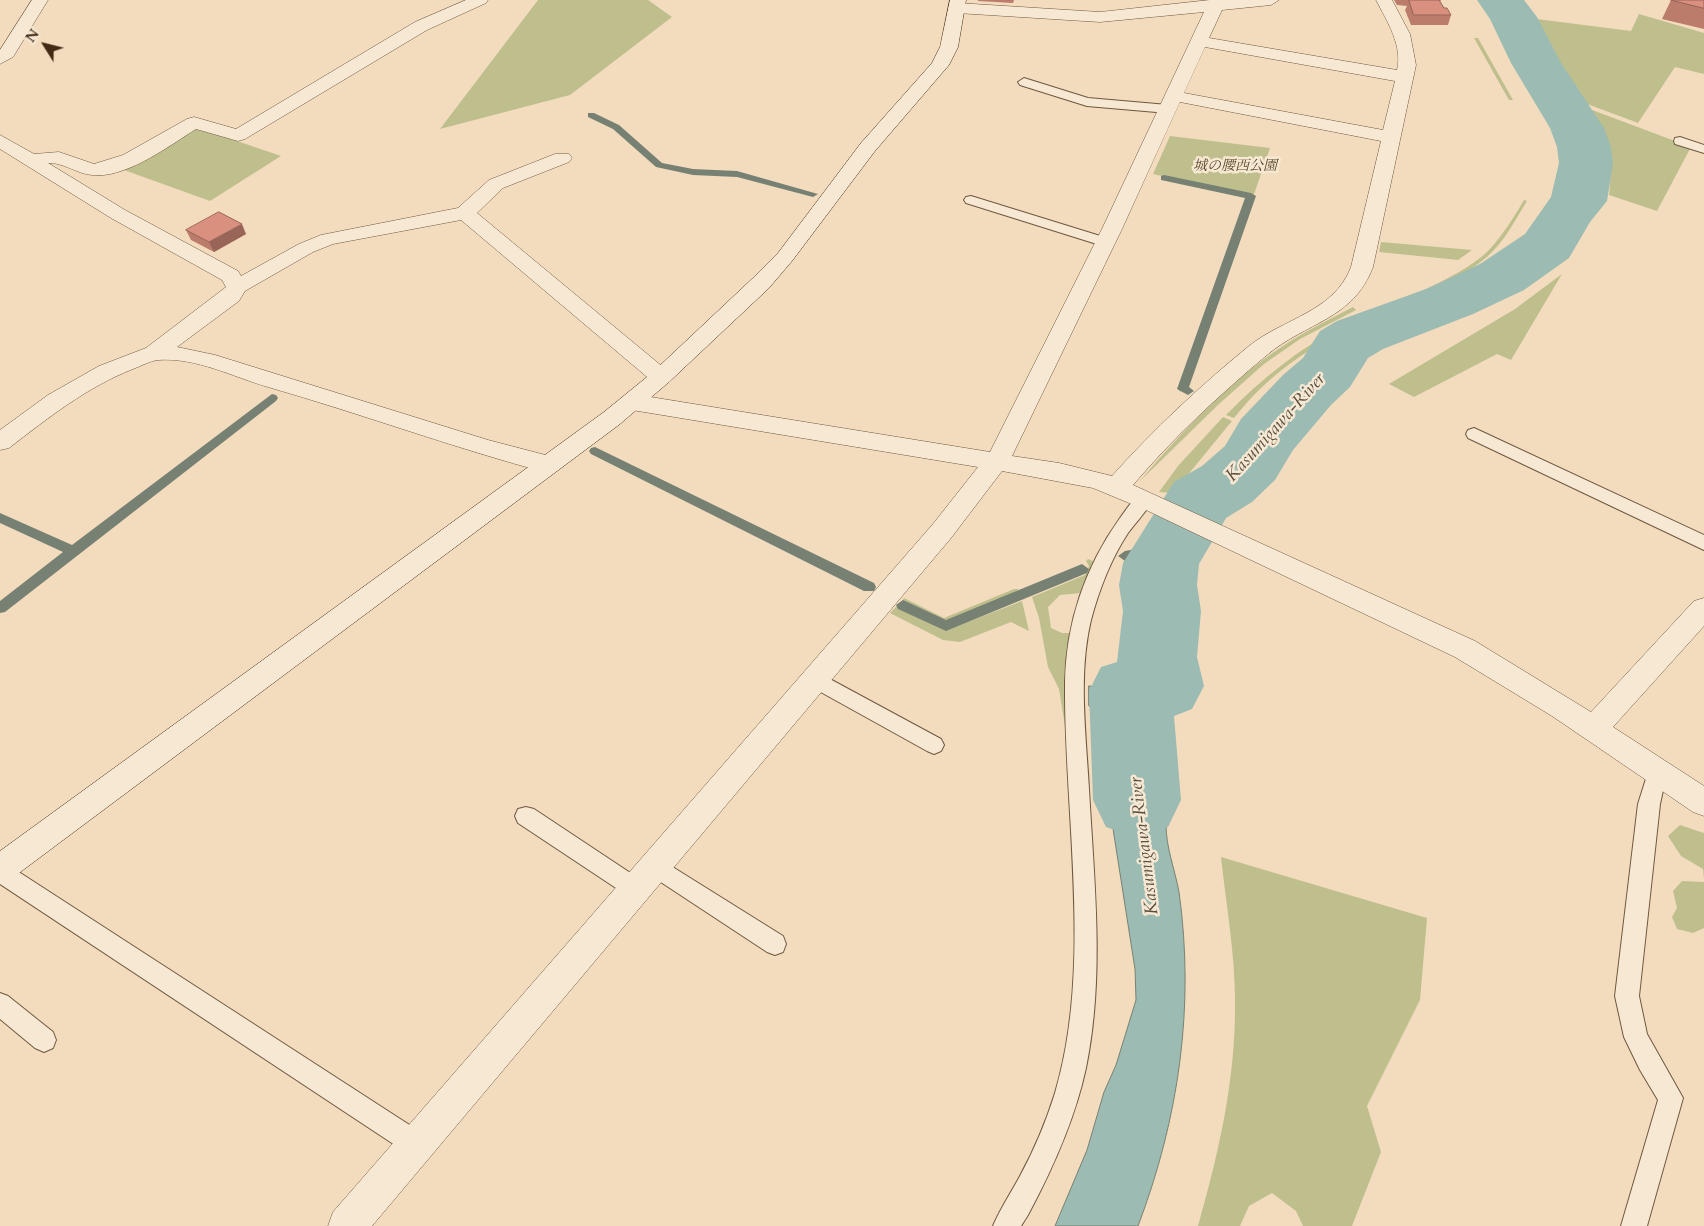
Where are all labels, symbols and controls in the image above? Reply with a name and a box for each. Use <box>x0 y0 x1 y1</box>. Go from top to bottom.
north arrow <box>20 20 70 70</box>
text: N <box>21 25 44 46</box>
park label: 城の腰西公園 <box>1193 159 1277 175</box>
water label: Kasumigawa-River <box>1222 369 1330 487</box>
water label: Kasumigawa-River <box>1126 776 1164 916</box>

